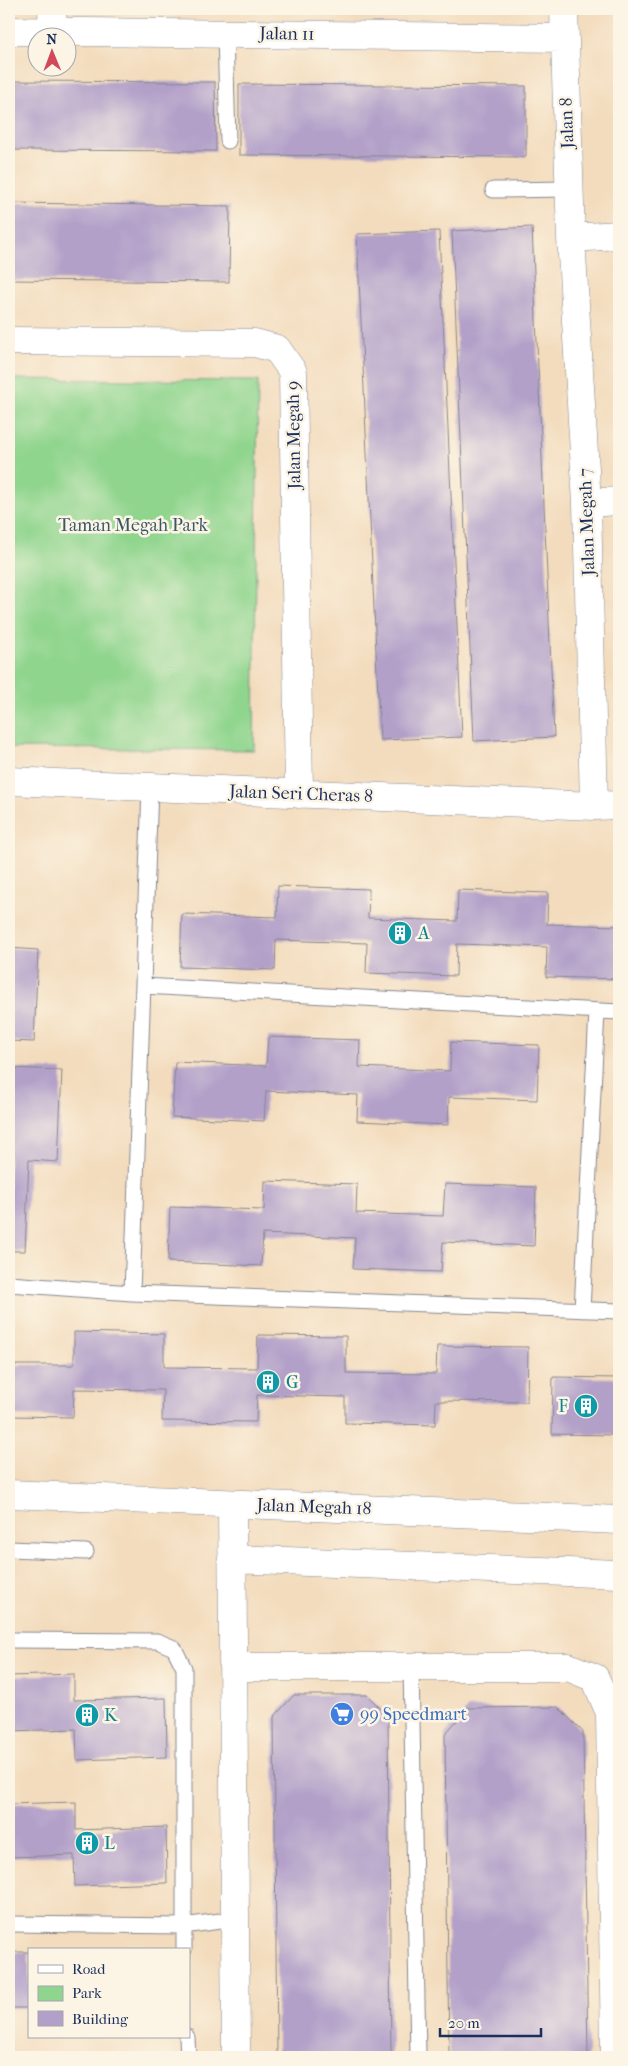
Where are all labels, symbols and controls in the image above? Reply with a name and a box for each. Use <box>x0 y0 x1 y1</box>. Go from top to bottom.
street label: Jalan 11 <box>257 23 315 45</box>
north arrow <box>28 28 78 78</box>
text: N <box>46 31 58 48</box>
street label: Jalan 8 <box>556 97 578 151</box>
street label: Jalan Megah 9 <box>283 380 305 492</box>
street label: Jalan Megah 7 <box>575 467 599 578</box>
park label: Taman Megah Park <box>58 515 208 536</box>
street label: Jalan Seri Cheras 8 <box>227 781 373 807</box>
building icon: A <box>387 920 413 946</box>
place label: A <box>417 923 430 944</box>
building icon: G <box>255 1369 281 1395</box>
place label: G <box>286 1372 299 1393</box>
building icon: F <box>573 1393 599 1419</box>
place label: F <box>558 1396 568 1417</box>
street label: Jalan Megah 18 <box>254 1494 372 1519</box>
supermarket icon: 99 Speedmart <box>329 1701 355 1727</box>
building icon: K <box>74 1702 100 1728</box>
place label: 99 Speedmart <box>360 1704 467 1725</box>
place label: K <box>104 1705 118 1726</box>
building icon: L <box>74 1830 100 1856</box>
place label: L <box>104 1833 115 1854</box>
legend <box>28 1948 190 2038</box>
text: Road <box>72 1960 106 1978</box>
text: Park <box>72 1984 102 2002</box>
scale bar <box>440 2006 542 2038</box>
text: Building <box>72 2010 129 2028</box>
text: 20 m <box>448 2014 480 2032</box>

